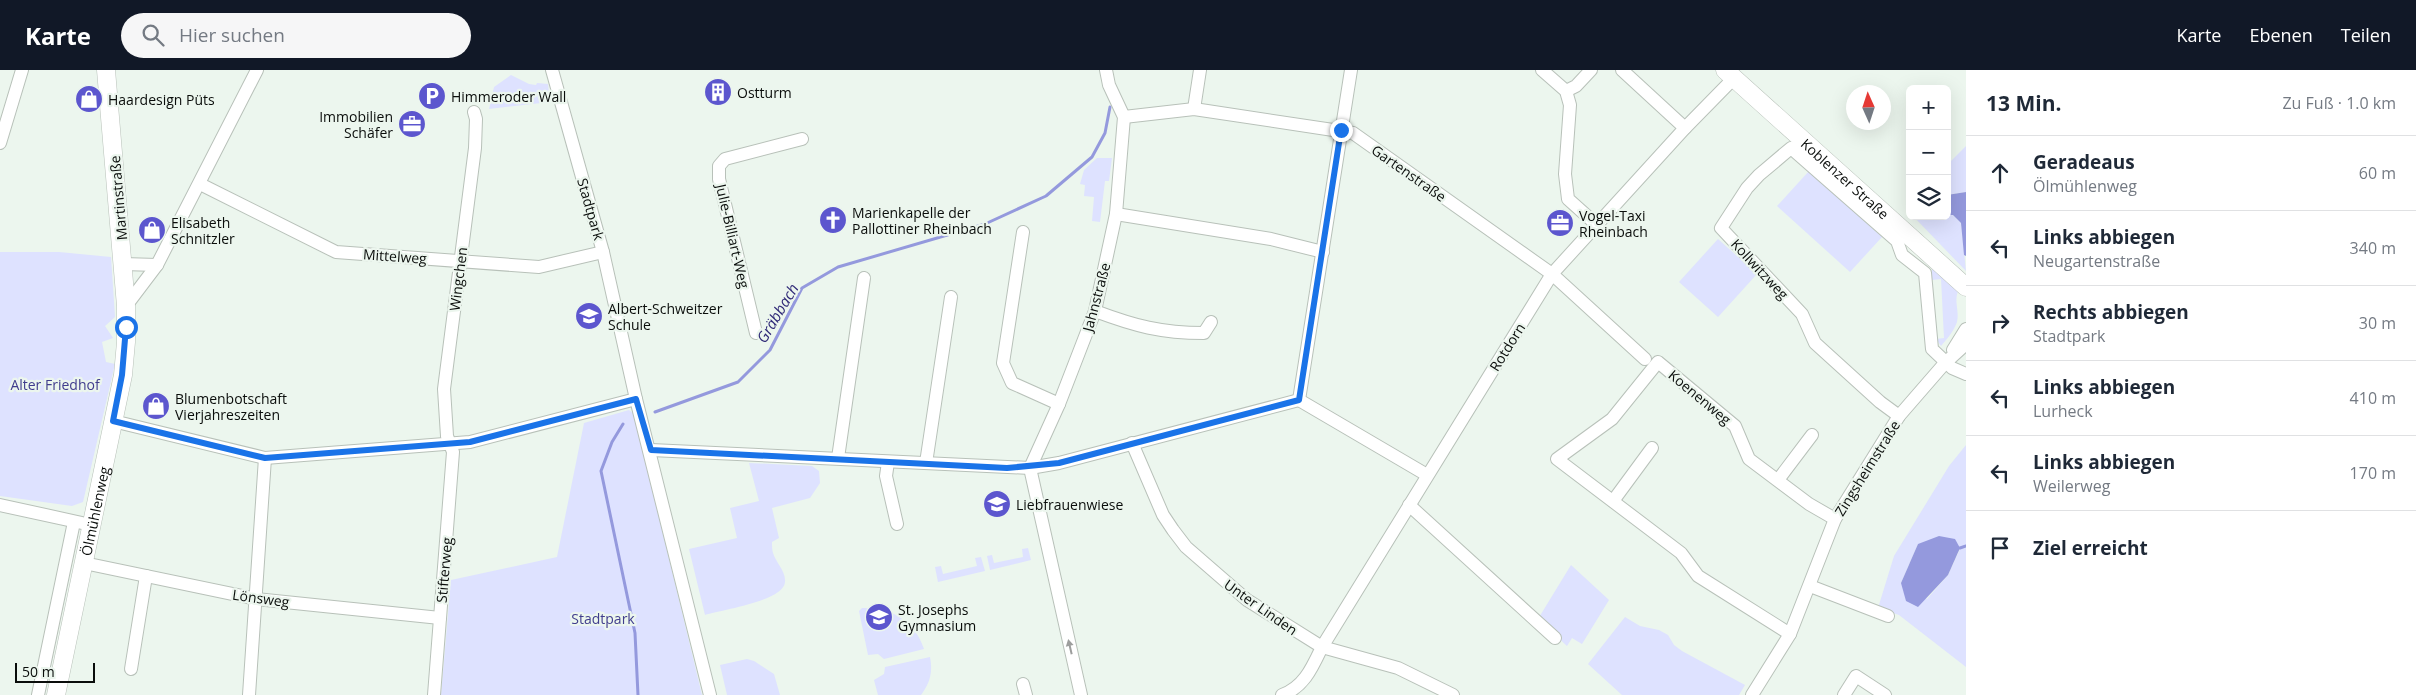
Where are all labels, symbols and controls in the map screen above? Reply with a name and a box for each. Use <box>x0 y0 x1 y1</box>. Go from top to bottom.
search box <box>121 13 471 58</box>
text: Karte <box>25 19 91 52</box>
icon: search <box>139 21 167 49</box>
text: Hier suchen <box>179 22 285 48</box>
text: Karte <box>2177 23 2221 47</box>
text: Ebenen <box>2249 23 2313 47</box>
text: Teilen <box>2341 23 2391 47</box>
building icon: Ostturm <box>703 77 733 107</box>
parking icon: Himmeroder Wall <box>417 81 447 111</box>
place label: Ostturm <box>737 83 792 102</box>
shop icon: Haardesign Püts <box>74 84 104 114</box>
north arrow <box>1846 85 1891 130</box>
map controls <box>1906 85 1951 220</box>
button: + <box>1906 85 1951 130</box>
place label: Himmeroder Wall <box>451 87 566 106</box>
text: 13 Min. <box>1986 89 2061 117</box>
place label: Haardesign Püts <box>108 90 215 109</box>
text: Zu Fuß · 1.0 km <box>2282 92 2396 114</box>
place label: Immobilien Schäfer <box>319 107 393 142</box>
office icon: Immobilien Schäfer <box>397 109 427 139</box>
route end <box>1330 119 1353 142</box>
button: − <box>1906 130 1951 175</box>
street label: Koblenzer Straße <box>1797 134 1894 223</box>
street label: Gartenstraße <box>1368 140 1450 206</box>
text: Geradeaus <box>2033 149 2135 175</box>
street label: Martinstraße <box>105 155 131 241</box>
icon: ahead <box>1986 159 2014 187</box>
text: 60 m <box>2359 162 2396 184</box>
button: layers <box>1906 175 1951 220</box>
text: Ölmühlenweg <box>2033 175 2137 197</box>
street label: Stadtpark <box>573 176 609 243</box>
street label: Julie-Billiart-Weg <box>711 180 754 290</box>
place label: Marienkapelle der Pallottiner Rheinbach <box>852 203 992 238</box>
church icon: Marienkapelle der Pallottiner Rheinbach <box>818 205 848 235</box>
place label: Vogel-Taxi Rheinbach <box>1579 206 1648 241</box>
office icon: Vogel-Taxi Rheinbach <box>1545 208 1575 238</box>
place label: Elisabeth Schnitzler <box>171 213 235 248</box>
shop icon: Elisabeth Schnitzler <box>137 215 167 245</box>
text: Links abbiegen <box>2033 224 2175 250</box>
icon: left <box>1986 234 2014 262</box>
street label: Kollwitzweg <box>1727 235 1793 304</box>
text: 340 m <box>2350 237 2396 259</box>
street label: Mittelweg <box>363 244 428 268</box>
street label: Wingchen <box>445 246 471 312</box>
text: Neugartenstraße <box>2033 250 2160 272</box>
street label: Jahnstraße <box>1077 260 1114 335</box>
water label: Gräbbach <box>751 280 803 346</box>
place label: Albert-Schweitzer Schule <box>608 299 723 334</box>
text: Rechts abbiegen <box>2033 299 2189 325</box>
school or university icon: Albert-Schweitzer Schule <box>574 301 604 331</box>
icon: right <box>1986 309 2014 337</box>
text: 30 m <box>2359 312 2396 334</box>
route start <box>115 316 138 339</box>
street label: Rotdorn <box>1485 319 1529 375</box>
text: Stadtpark <box>2033 325 2105 347</box>
street label: Koenenweg <box>1665 365 1736 429</box>
text: Links abbiegen <box>2033 374 2175 400</box>
park label: Alter Friedhof <box>10 375 101 394</box>
icon: left <box>1986 384 2014 412</box>
text: 410 m <box>2350 387 2396 409</box>
place label: Blumenbotschaft Vierjahreszeiten <box>175 389 287 424</box>
shop icon: Blumenbotschaft Vierjahreszeiten <box>141 391 171 421</box>
text: Lurheck <box>2033 400 2093 422</box>
street label: Zingsheimstraße <box>1830 417 1904 519</box>
text: Links abbiegen <box>2033 449 2175 475</box>
icon: left <box>1986 459 2014 487</box>
text: 170 m <box>2350 462 2396 484</box>
street label: Ölmühlenweg <box>76 464 113 557</box>
text: Weilerweg <box>2033 475 2110 497</box>
school or university icon: Liebfrauenwiese <box>982 489 1012 519</box>
place label: Liebfrauenwiese <box>1016 495 1123 514</box>
icon: arrive <box>1986 534 2014 562</box>
text: Ziel erreicht <box>2033 535 2148 561</box>
street label: Stifterweg <box>432 536 456 604</box>
street label: Unter Linden <box>1221 575 1301 639</box>
street label: Lönsweg <box>231 585 291 611</box>
place label: St. Josephs Gymnasium <box>898 600 976 635</box>
school or university icon: St. Josephs Gymnasium <box>864 602 894 632</box>
park label: Stadtpark <box>571 609 635 628</box>
one-way arrow <box>1066 639 1074 655</box>
scale bar <box>15 660 95 683</box>
text: 50 m <box>22 662 55 681</box>

